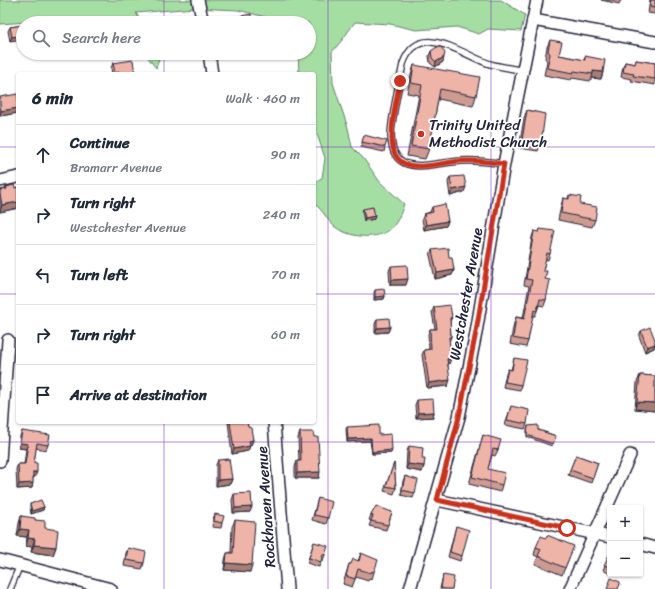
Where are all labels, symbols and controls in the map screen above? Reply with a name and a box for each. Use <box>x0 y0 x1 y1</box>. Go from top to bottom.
search box <box>16 16 316 60</box>
text: Search here <box>62 25 141 51</box>
icon: search <box>30 27 52 49</box>
route end <box>391 72 409 90</box>
text: 6 min <box>32 83 73 113</box>
text: Walk · 460 m <box>226 87 300 110</box>
place label: Trinity United Methodist Church <box>429 112 547 155</box>
marker: Trinity United Methodist Church <box>416 129 426 139</box>
text: Continue <box>70 130 130 156</box>
text: 90 m <box>270 143 300 166</box>
icon: ahead <box>32 144 54 166</box>
text: Bramarr Avenue <box>70 156 162 179</box>
text: Turn right <box>70 190 135 216</box>
text: 240 m <box>263 203 300 226</box>
icon: right <box>32 204 54 226</box>
text: Westchester Avenue <box>70 216 186 239</box>
street label: Westchester Avenue <box>442 226 490 362</box>
text: Turn left <box>70 262 128 288</box>
text: 70 m <box>271 263 300 286</box>
icon: left <box>32 264 54 286</box>
text: Turn right <box>70 322 135 348</box>
text: 60 m <box>271 323 300 346</box>
icon: right <box>32 324 54 346</box>
text: Arrive at destination <box>70 382 207 408</box>
icon: arrive <box>32 384 54 406</box>
street label: Rockhaven Avenue <box>249 445 283 569</box>
map controls <box>607 505 643 577</box>
button: + <box>607 505 643 541</box>
route start <box>558 519 576 537</box>
button: − <box>607 541 643 577</box>

